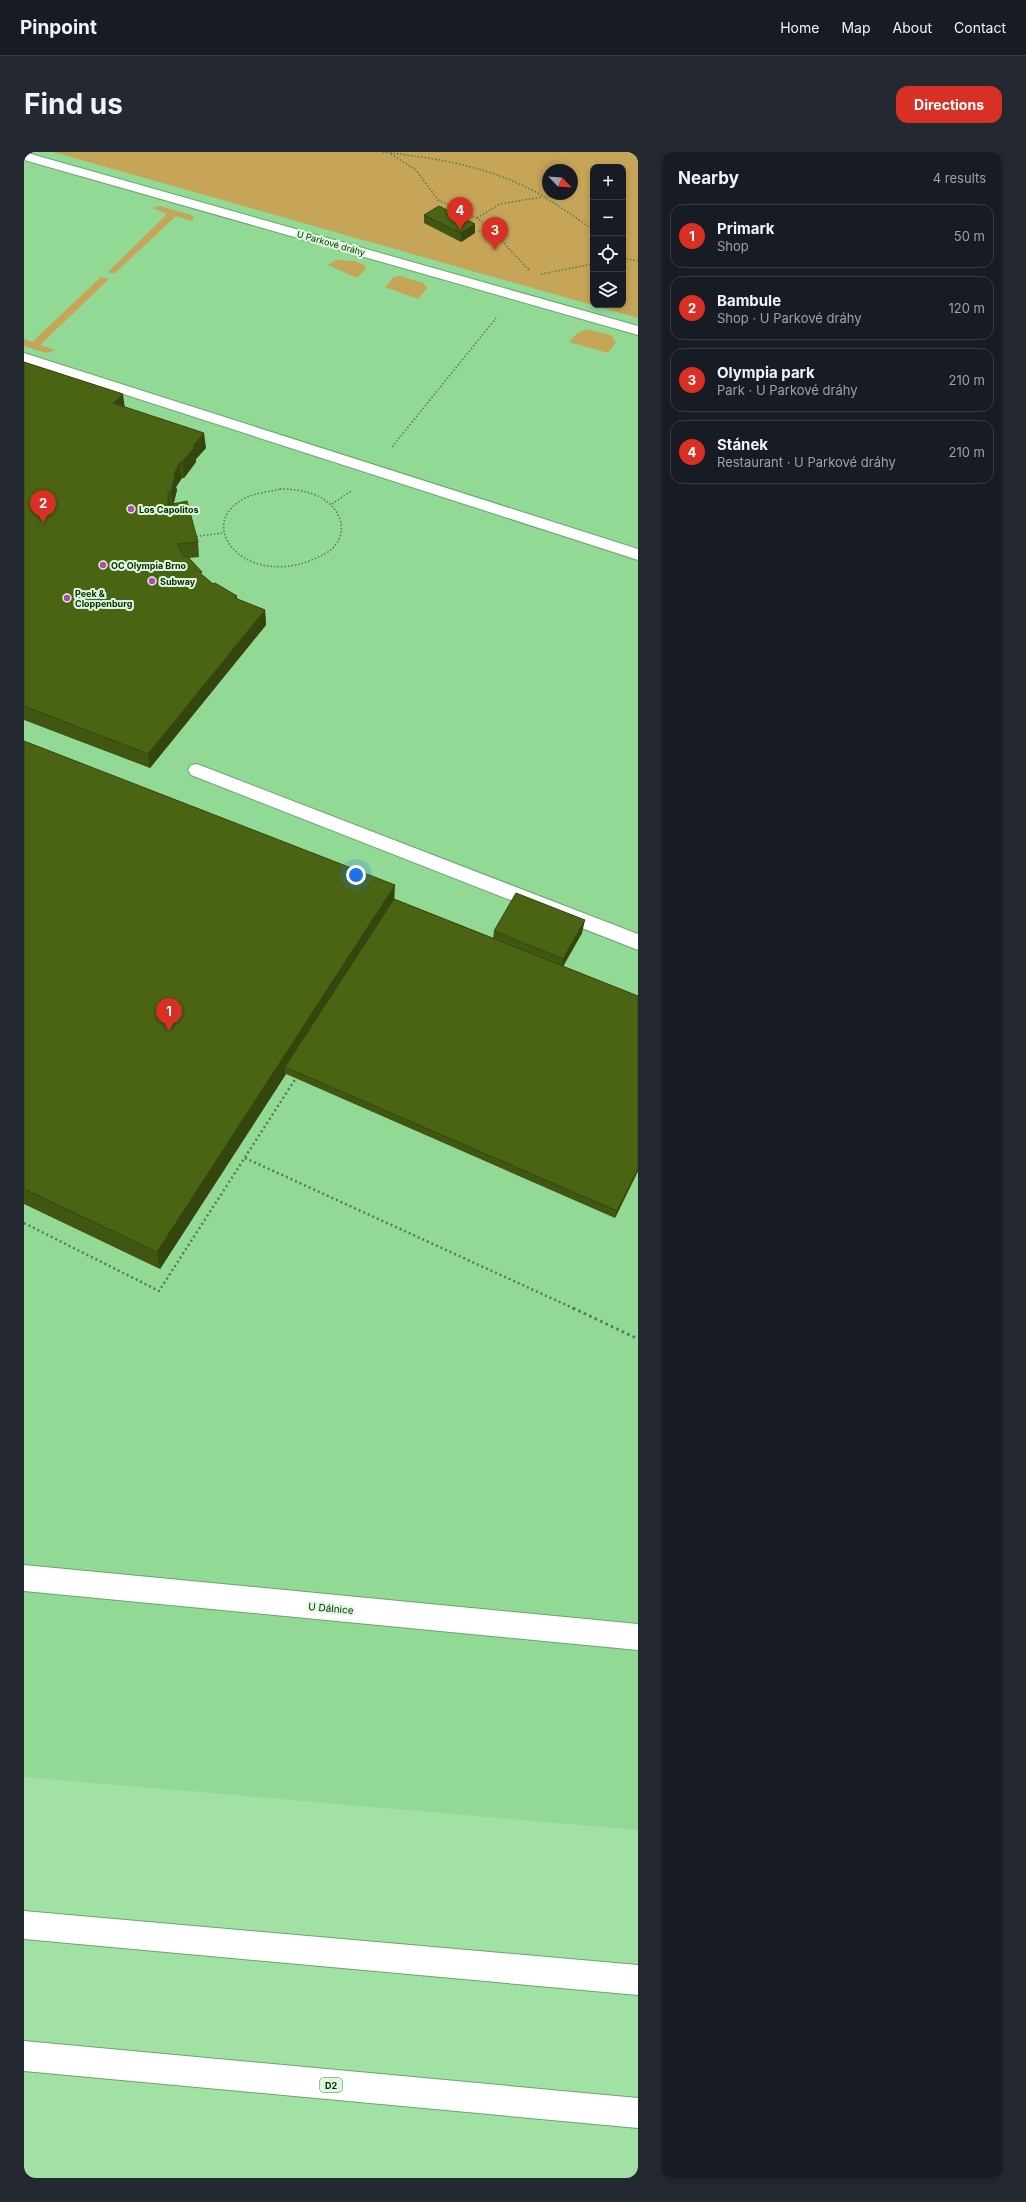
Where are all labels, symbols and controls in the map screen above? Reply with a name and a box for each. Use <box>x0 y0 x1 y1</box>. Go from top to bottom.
text: Pinpoint <box>20 16 97 39</box>
text: Home <box>780 19 819 36</box>
text: Map <box>841 19 871 36</box>
text: About <box>893 19 932 36</box>
text: Contact <box>954 19 1006 36</box>
button: Directions <box>896 86 1002 123</box>
text: Find us <box>24 87 123 121</box>
north arrow <box>542 164 578 200</box>
map controls <box>590 164 626 308</box>
button: + <box>590 164 626 200</box>
text: Nearby <box>678 168 739 188</box>
text: 4 results <box>933 170 986 186</box>
pin: 4 <box>447 197 473 230</box>
button: − <box>590 200 626 236</box>
pin: 3 <box>482 217 508 250</box>
text: Primark <box>717 219 774 238</box>
street label: U Parkové dráhy <box>296 228 366 258</box>
text: 1 <box>689 228 695 244</box>
text: 50 m <box>954 228 985 244</box>
button: locate <box>590 236 626 272</box>
text: Shop <box>717 238 749 254</box>
button: layers <box>590 272 626 308</box>
text: Bambule <box>717 291 781 310</box>
text: 2 <box>688 300 696 316</box>
text: 120 m <box>949 300 985 316</box>
text: Shop · U Parkové dráhy <box>717 310 862 326</box>
text: Olympia park <box>717 363 815 382</box>
text: 3 <box>688 372 696 388</box>
text: 210 m <box>949 372 985 388</box>
text: Park · U Parkové dráhy <box>717 382 858 398</box>
text: Stánek <box>717 435 768 454</box>
text: 4 <box>688 444 696 460</box>
text: 210 m <box>949 444 985 460</box>
text: Restaurant · U Parkové dráhy <box>717 454 896 470</box>
pin: 2 <box>30 490 56 523</box>
marker: Los Capolitos <box>126 504 136 514</box>
place label: Los Capolitos <box>139 504 199 515</box>
marker: OC Olympia Brno <box>98 560 108 570</box>
place label: OC Olympia Brno <box>111 560 187 571</box>
marker: Subway <box>147 576 157 586</box>
place label: Subway <box>160 576 196 587</box>
place label: Peek & Cloppenburg <box>75 588 133 609</box>
marker: Peek & Cloppenburg <box>62 593 72 603</box>
your location <box>346 865 366 885</box>
pin: 1 <box>156 998 182 1031</box>
street label: U Dálnice <box>308 1600 354 1616</box>
road number: D2 <box>320 2078 342 2092</box>

